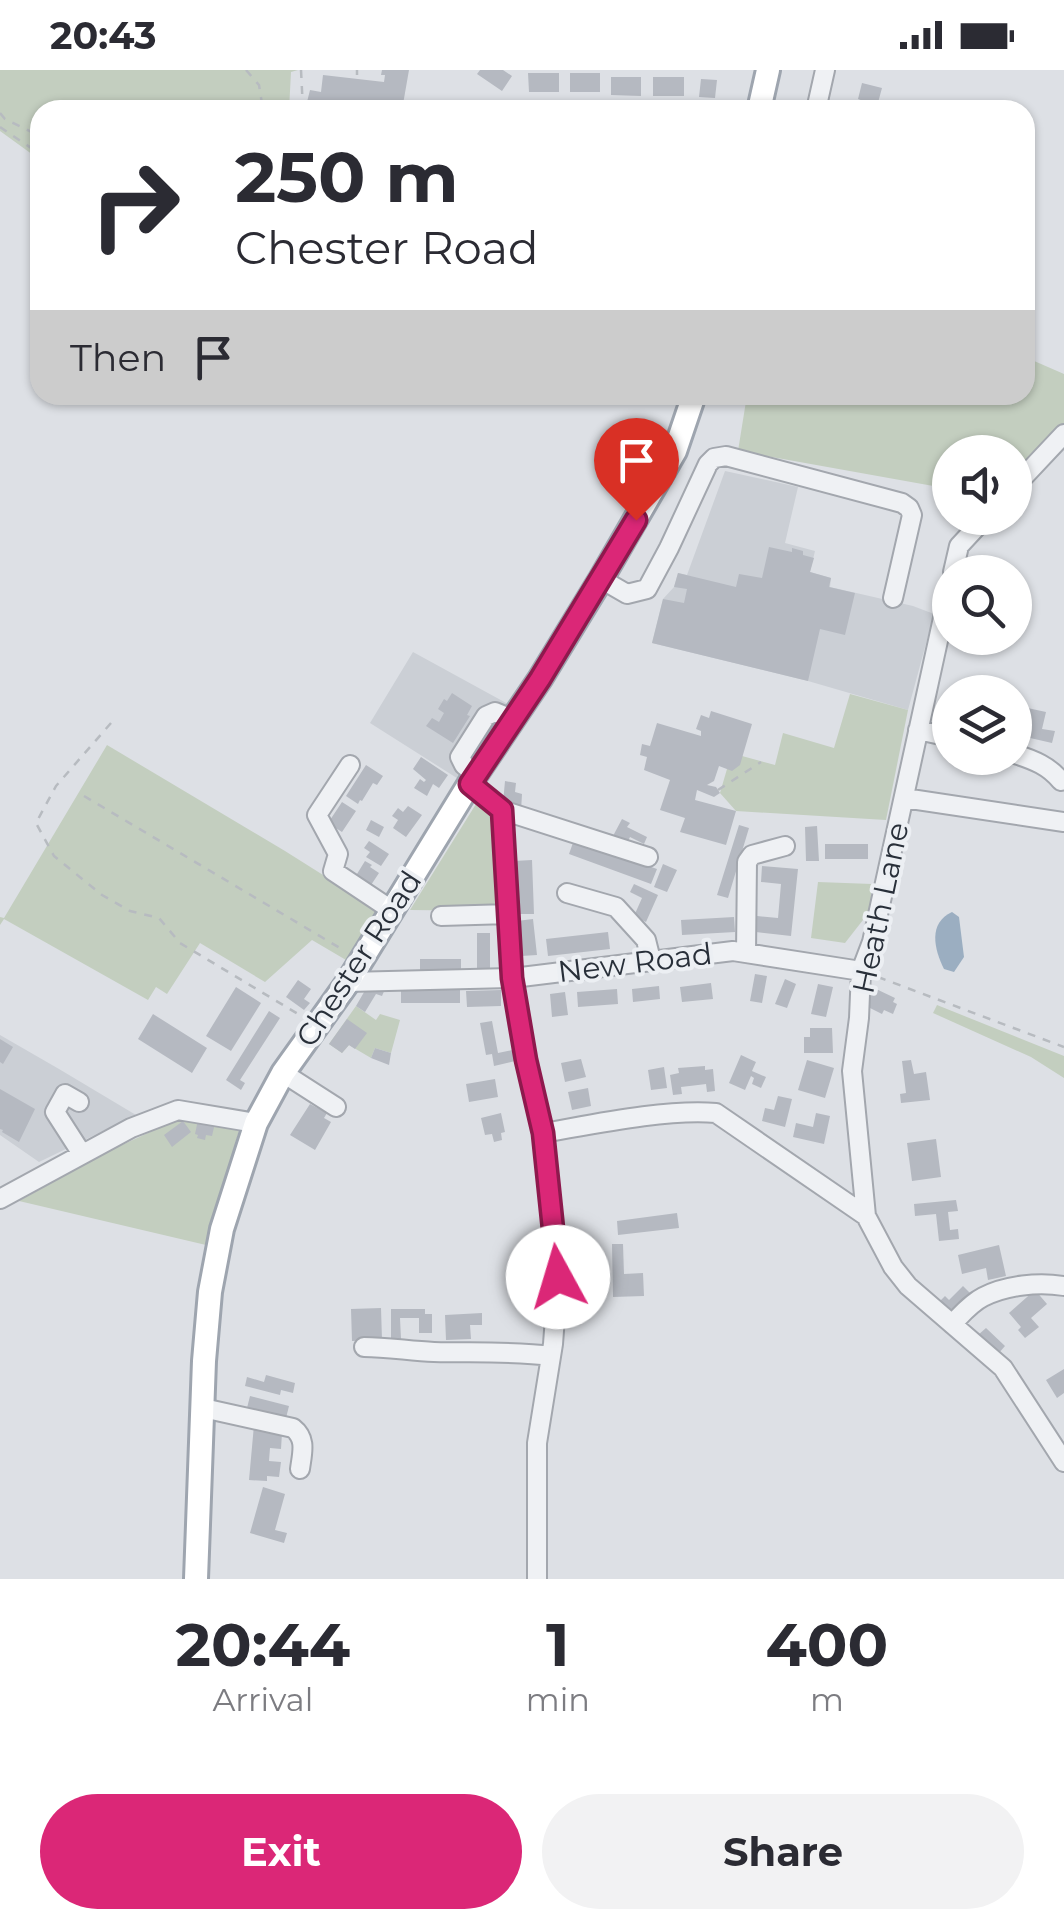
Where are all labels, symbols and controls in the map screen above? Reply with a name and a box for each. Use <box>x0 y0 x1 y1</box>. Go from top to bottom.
text: 20:43 <box>50 12 157 59</box>
text: 250 m <box>235 134 459 220</box>
icon: right <box>70 140 200 270</box>
text: Chester Road <box>235 220 539 275</box>
icon: arrive <box>186 330 241 385</box>
text: Then <box>70 334 166 381</box>
pin <box>594 418 679 521</box>
icon: arrive <box>609 433 664 488</box>
map controls <box>932 435 1032 775</box>
button: sound <box>932 435 1032 535</box>
button: search <box>932 555 1032 655</box>
button: layers <box>932 675 1032 775</box>
street label: Heath Lane <box>844 819 917 997</box>
street label: Chester Road <box>288 864 429 1054</box>
street label: New Road <box>556 935 714 990</box>
position arrow <box>506 1225 610 1329</box>
text: 20:44 <box>176 1608 350 1681</box>
text: 1 <box>546 1608 570 1681</box>
text: 400 <box>766 1608 888 1681</box>
text: Arrival <box>212 1680 313 1719</box>
text: min <box>526 1680 590 1719</box>
text: m <box>810 1680 844 1719</box>
button: Exit <box>40 1794 522 1909</box>
button: Share <box>542 1794 1024 1909</box>

